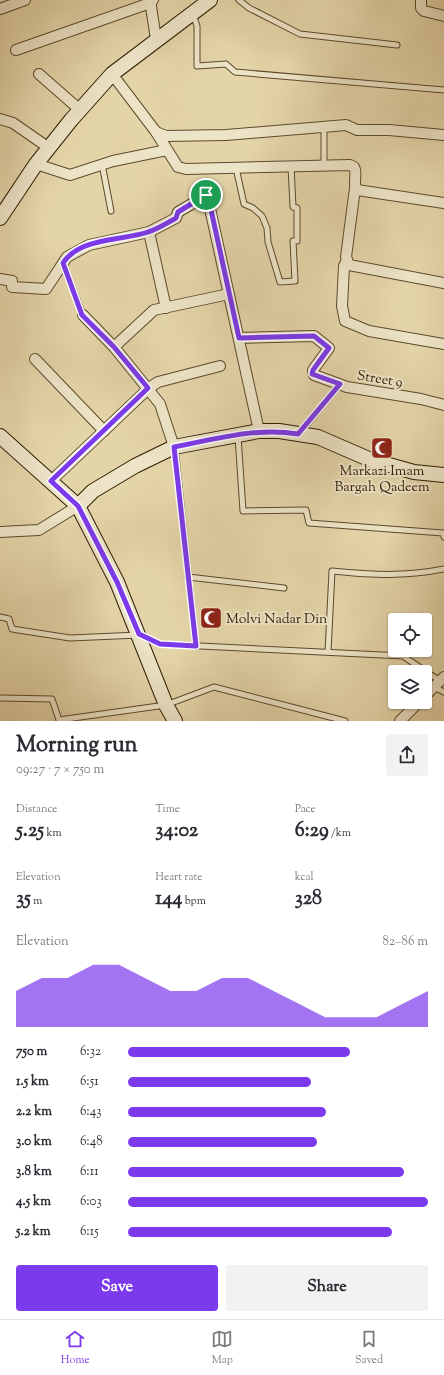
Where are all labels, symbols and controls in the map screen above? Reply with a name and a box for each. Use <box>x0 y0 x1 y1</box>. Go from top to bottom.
pin <box>189 178 223 212</box>
icon: arrive <box>195 184 217 206</box>
street label: Street 9 <box>355 367 404 393</box>
mosque icon: Markazi Imam Bargah Qadeem <box>369 435 395 461</box>
place label: Markazi Imam Bargah Qadeem <box>334 462 430 498</box>
mosque icon: Molvi Nadar Din <box>198 605 224 631</box>
place label: Molvi Nadar Din <box>226 610 327 630</box>
map controls <box>388 613 432 709</box>
button: locate <box>388 613 432 657</box>
button: layers <box>388 665 432 709</box>
text: Morning run <box>16 730 138 762</box>
button: share <box>386 734 428 776</box>
text: 09:27 · 7 × 750 m <box>16 761 104 779</box>
text: Distance <box>16 801 57 817</box>
text: Time <box>155 801 180 817</box>
text: Pace <box>295 801 316 817</box>
text: 5.25 <box>16 817 44 846</box>
text: 34:02 <box>155 817 198 846</box>
text: 6:29 <box>295 817 329 846</box>
text: km <box>44 825 62 841</box>
text: /km <box>329 825 351 841</box>
text: Elevation <box>16 869 61 885</box>
text: Heart rate <box>155 869 202 885</box>
text: kcal <box>295 869 314 885</box>
text: 35 <box>16 885 31 914</box>
text: 144 <box>155 885 182 914</box>
text: 328 <box>295 885 322 914</box>
text: m <box>31 893 42 909</box>
text: bpm <box>182 893 206 909</box>
text: Elevation <box>16 933 69 951</box>
text: 82–86 m <box>383 933 428 951</box>
text: 750 m <box>16 1043 47 1061</box>
text: 6:32 <box>80 1043 101 1061</box>
text: 1.5 km <box>16 1073 49 1091</box>
text: 6:51 <box>80 1073 99 1091</box>
text: 2.2 km <box>16 1103 52 1121</box>
text: 6:43 <box>80 1103 102 1121</box>
text: 3.0 km <box>16 1133 52 1151</box>
text: 6:48 <box>80 1133 103 1151</box>
text: 3.8 km <box>16 1163 52 1181</box>
text: 6:11 <box>80 1163 99 1181</box>
text: 4.5 km <box>16 1193 51 1211</box>
text: 6:03 <box>80 1193 102 1211</box>
text: 5.2 km <box>16 1223 50 1241</box>
text: 6:15 <box>80 1223 99 1241</box>
button: Save <box>16 1265 218 1311</box>
button: Share <box>226 1265 428 1311</box>
tab: Home <box>61 1328 90 1368</box>
tab: Map <box>211 1328 233 1368</box>
tab: Saved <box>355 1328 383 1368</box>

